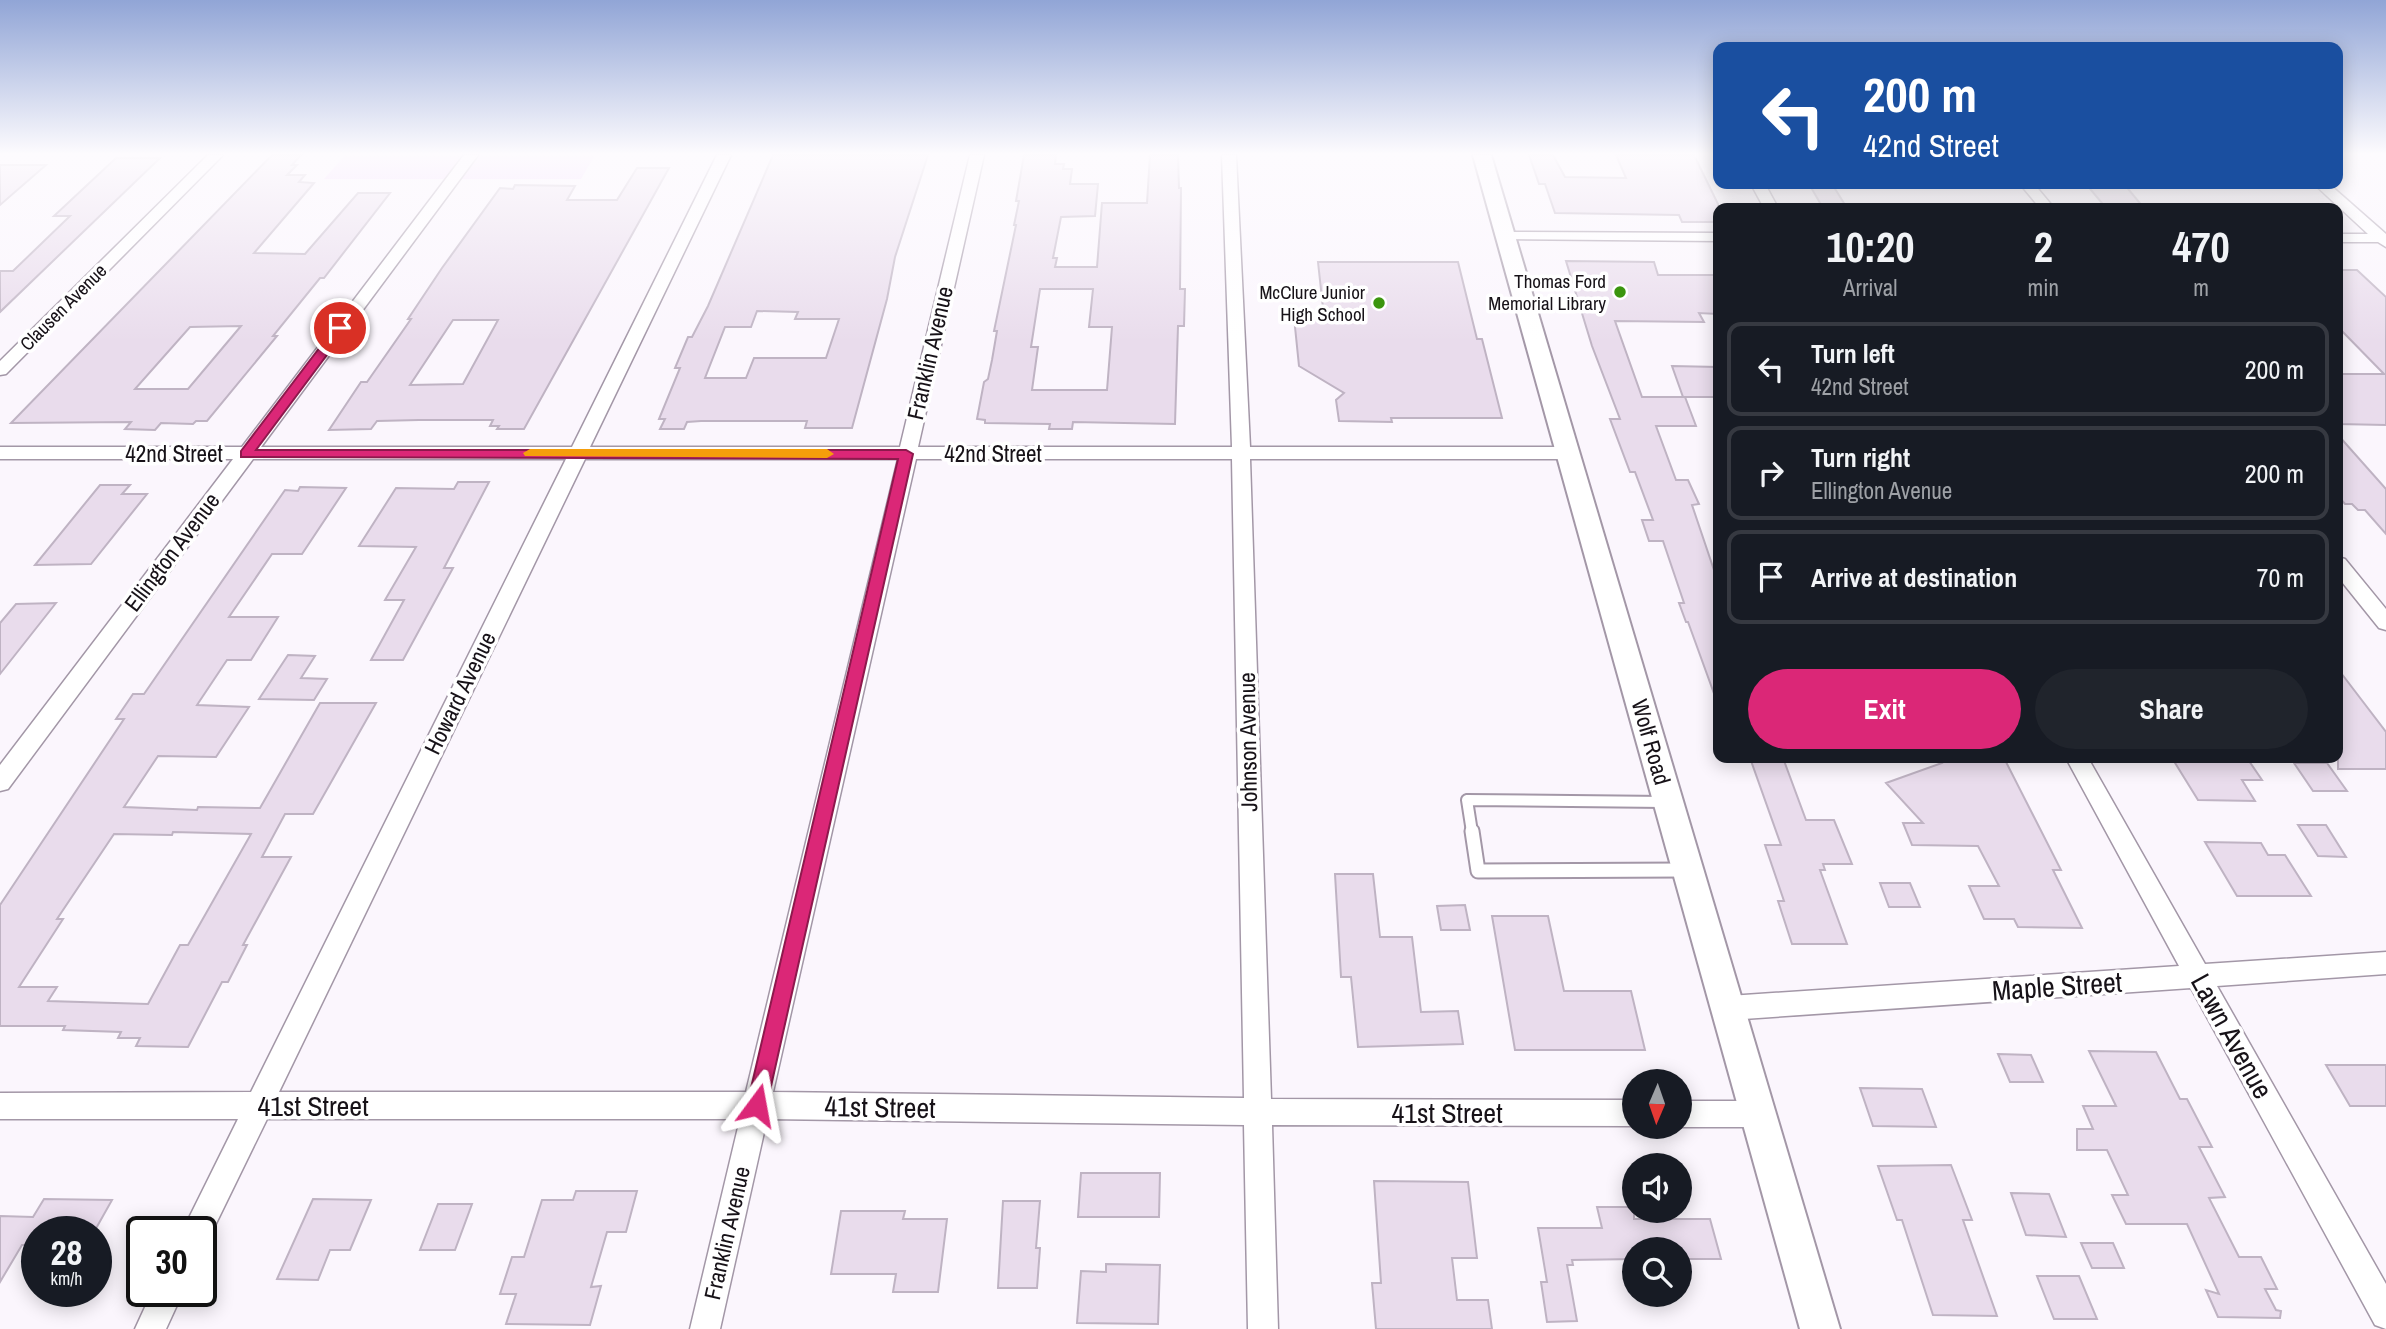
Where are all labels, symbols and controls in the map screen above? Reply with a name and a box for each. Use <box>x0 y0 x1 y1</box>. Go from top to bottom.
text: 200 m <box>1863 61 1977 127</box>
icon: left <box>1748 70 1839 161</box>
text: 42nd Street <box>1863 124 1999 167</box>
text: 10:20 <box>1826 219 1914 275</box>
text: 2 <box>2034 219 2053 275</box>
text: 470 <box>2172 219 2230 275</box>
street label: Clausen Avenue <box>14 258 112 356</box>
place label: Thomas Ford Memorial Library <box>1488 268 1606 316</box>
text: Arrival <box>1843 272 1898 303</box>
text: min <box>2028 272 2059 303</box>
text: m <box>2193 272 2209 303</box>
place label: McClure Junior High School <box>1259 279 1366 327</box>
street label: Franklin Avenue <box>899 283 960 423</box>
marker: Thomas Ford Memorial Library <box>1612 284 1628 300</box>
marker: McClure Junior High School <box>1371 295 1387 311</box>
pin <box>310 298 370 358</box>
icon: arrive <box>321 309 359 347</box>
text: Turn left <box>1811 336 1895 371</box>
icon: left <box>1752 350 1790 388</box>
text: 200 m <box>2245 352 2304 387</box>
text: 42nd Street <box>1811 371 1909 402</box>
street label: 42nd Street <box>125 438 223 469</box>
street label: 42nd Street <box>944 438 1042 469</box>
text: Turn right <box>1811 440 1910 475</box>
icon: right <box>1752 454 1790 492</box>
text: 200 m <box>2245 456 2304 491</box>
text: Ellington Avenue <box>1811 475 1952 506</box>
street label: Ellington Avenue <box>117 486 226 617</box>
icon: arrive <box>1752 558 1790 596</box>
text: Arrive at destination <box>1811 560 2017 595</box>
text: 70 m <box>2257 560 2304 595</box>
street label: Howard Avenue <box>417 626 503 759</box>
button: Exit <box>1748 669 2021 749</box>
button: Share <box>2035 669 2308 749</box>
street label: Johnson Avenue <box>1231 672 1264 812</box>
street label: Wolf Road <box>1624 695 1678 788</box>
street label: Maple Street <box>1991 963 2123 1009</box>
street label: Lawn Avenue <box>2182 967 2282 1105</box>
position arrow <box>720 1068 794 1142</box>
north arrow <box>1622 1069 1692 1139</box>
map controls <box>1622 1069 1692 1307</box>
street label: 41st Street <box>257 1087 369 1125</box>
street label: 41st Street <box>824 1087 936 1127</box>
street label: 41st Street <box>1391 1094 1503 1132</box>
button: sound <box>1622 1153 1692 1223</box>
street label: Franklin Avenue <box>696 1163 757 1303</box>
speed limit sign: 30 <box>126 1216 217 1307</box>
text: 28 <box>51 1229 82 1276</box>
button: search <box>1622 1237 1692 1307</box>
text: km/h <box>51 1266 83 1291</box>

